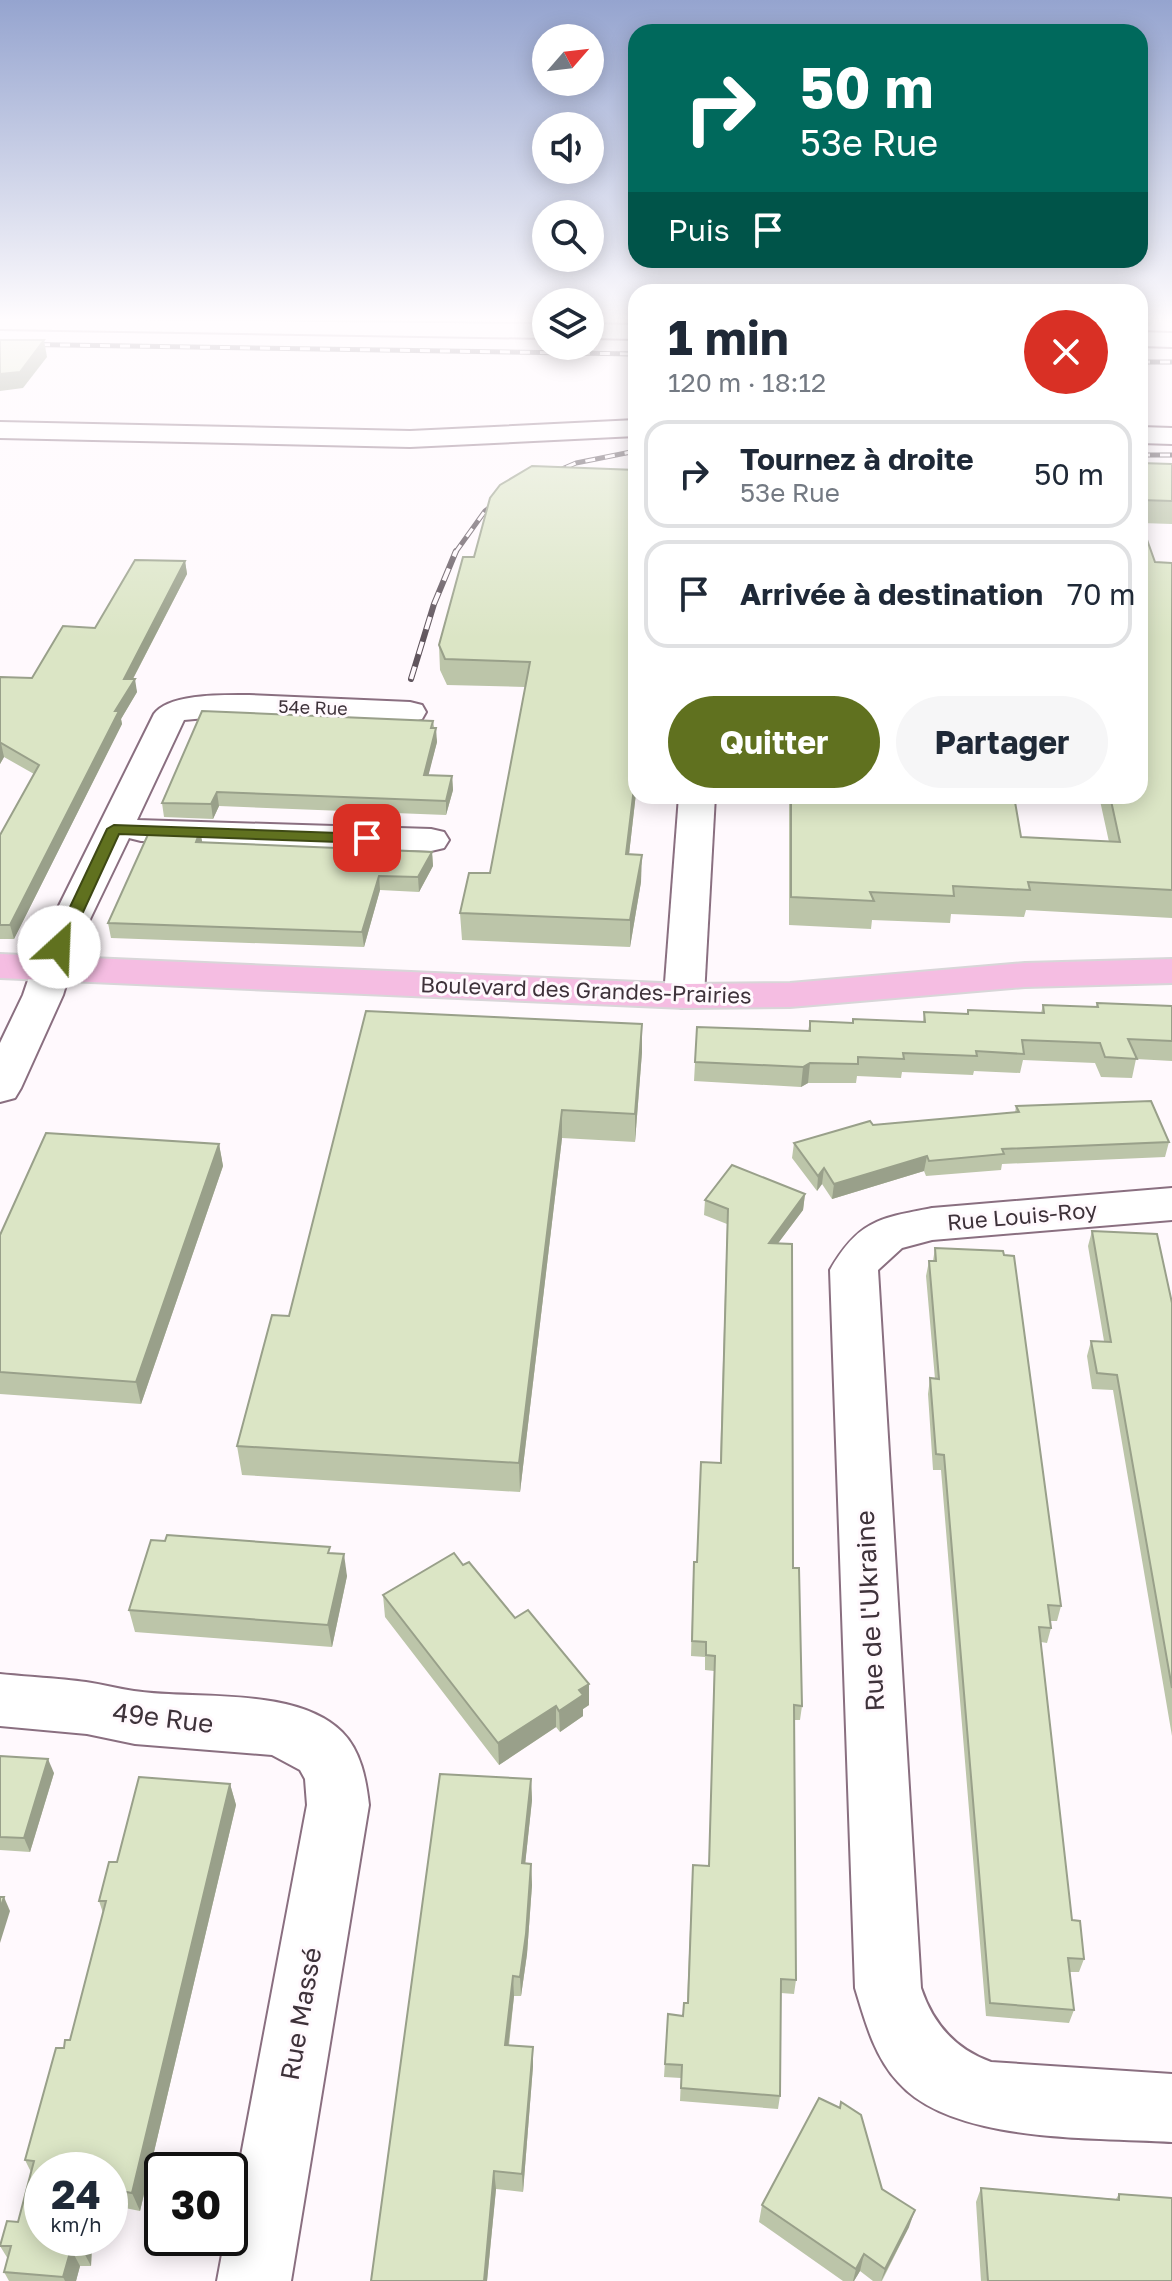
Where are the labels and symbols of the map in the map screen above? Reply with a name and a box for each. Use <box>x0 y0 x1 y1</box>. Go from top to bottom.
north arrow <box>532 24 604 96</box>
street label: 54e Rue <box>278 695 348 719</box>
pin <box>333 804 401 872</box>
position arrow <box>17 905 101 989</box>
street label: Boulevard des Grandes-Prairies <box>420 970 752 1009</box>
street label: Rue Louis-Roy <box>946 1195 1098 1236</box>
street label: Rue de l'Ukraine <box>849 1510 890 1712</box>
street label: 49e Rue <box>111 1696 215 1739</box>
street label: Rue Massé <box>274 1945 327 2083</box>
speed limit sign: 30 <box>144 2152 248 2256</box>

